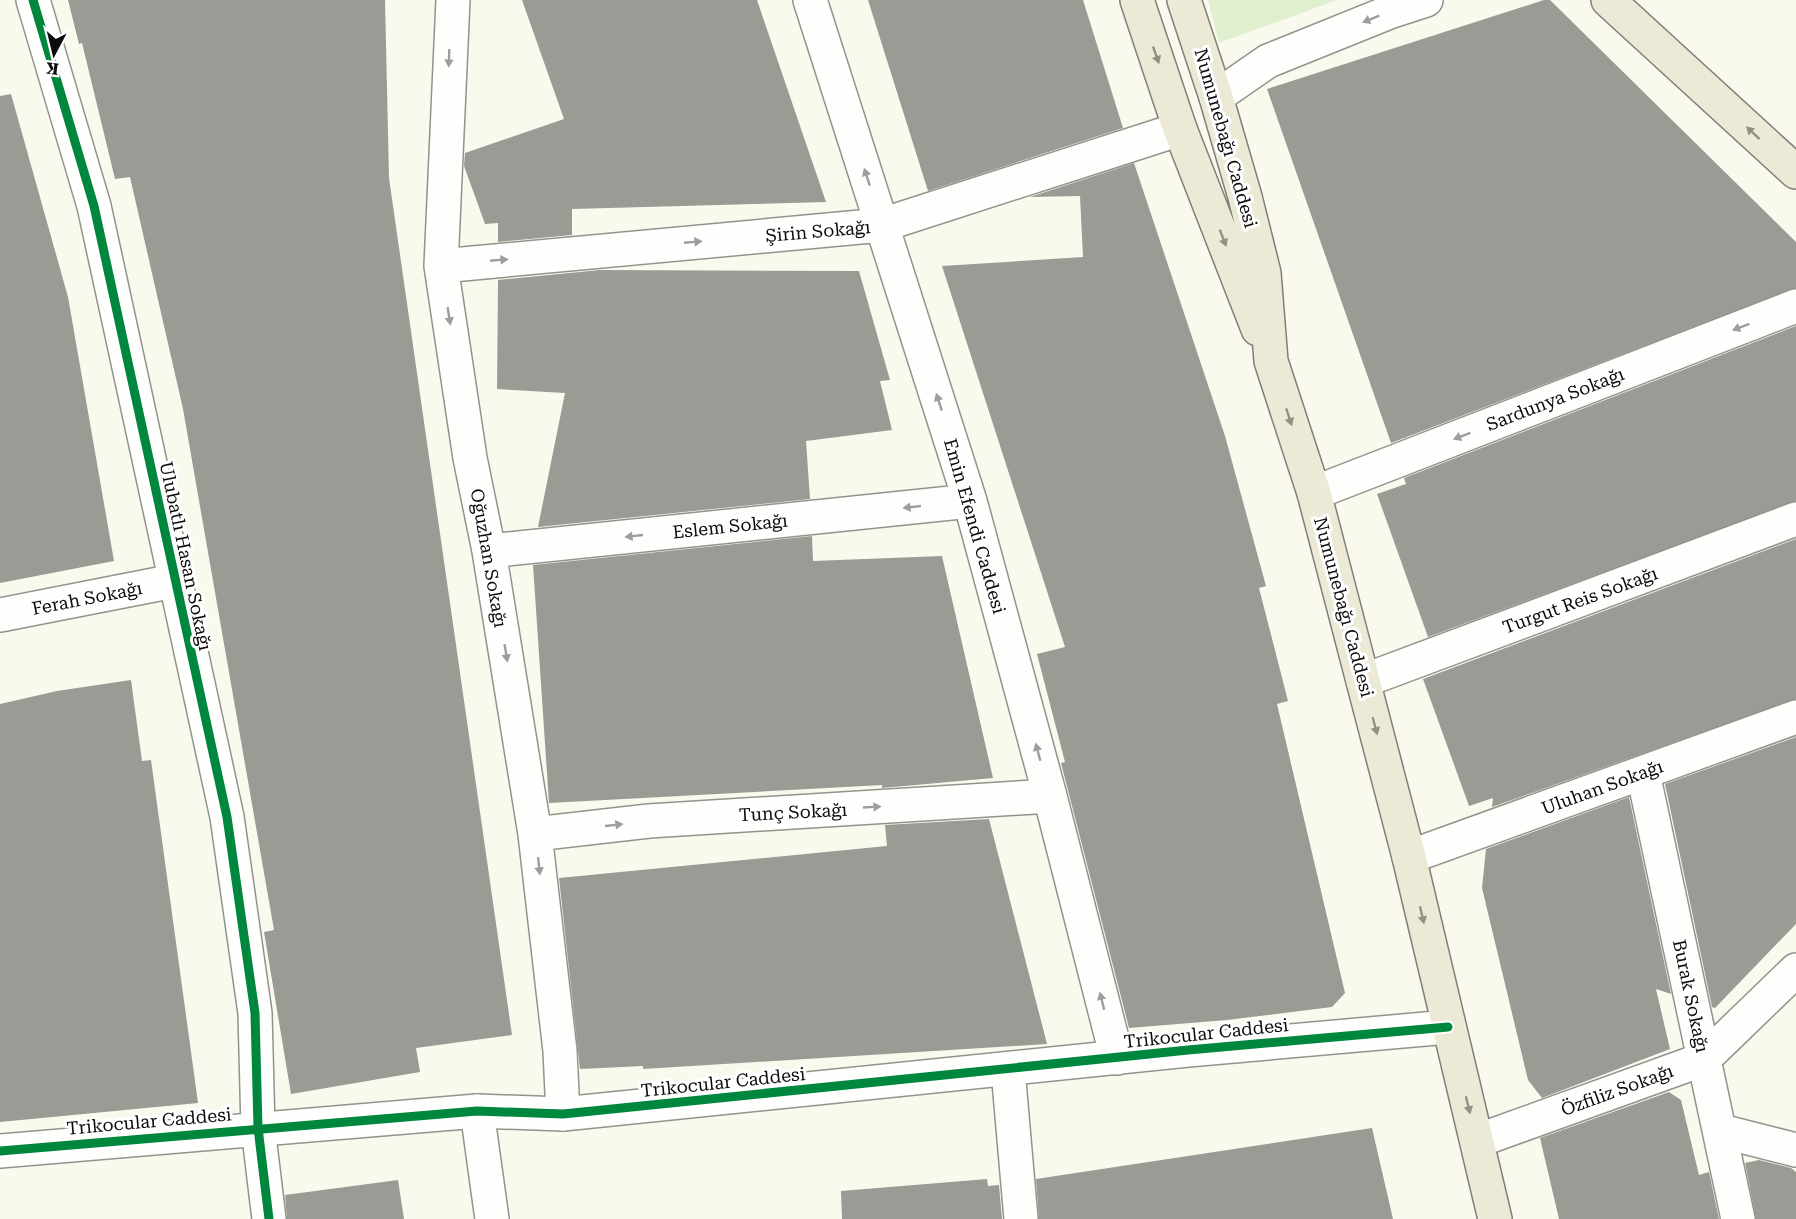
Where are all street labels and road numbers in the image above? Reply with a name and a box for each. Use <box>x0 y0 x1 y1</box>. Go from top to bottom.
street label: Numunebağı Caddesi <box>1190 46 1262 230</box>
street label: Şirin Sokağı <box>765 216 872 246</box>
street label: Sardunya Sokağı <box>1483 363 1627 435</box>
street label: Emin Efendi Caddesi <box>940 436 1010 616</box>
street label: Ulubatlı Hasan Sokağı <box>156 459 216 653</box>
street label: Oğuzhan Sokağı <box>466 487 512 629</box>
street label: Eslem Sokağı <box>671 509 789 542</box>
street label: Numunebağı Caddesi <box>1310 515 1378 700</box>
street label: Turgut Reis Sokağı <box>1500 562 1660 638</box>
street label: Ferah Sokağı <box>30 577 144 619</box>
street label: Uluhan Sokağı <box>1538 755 1666 819</box>
street label: Tunç Sokağı <box>738 799 848 825</box>
street label: Burak Sokağı <box>1669 938 1713 1055</box>
street label: Trikocular Caddesi <box>1123 1014 1290 1052</box>
street label: Özfiliz Sokağı <box>1558 1060 1676 1120</box>
street label: Trikocular Caddesi <box>640 1063 807 1101</box>
street label: Trikocular Caddesi <box>66 1103 232 1139</box>

